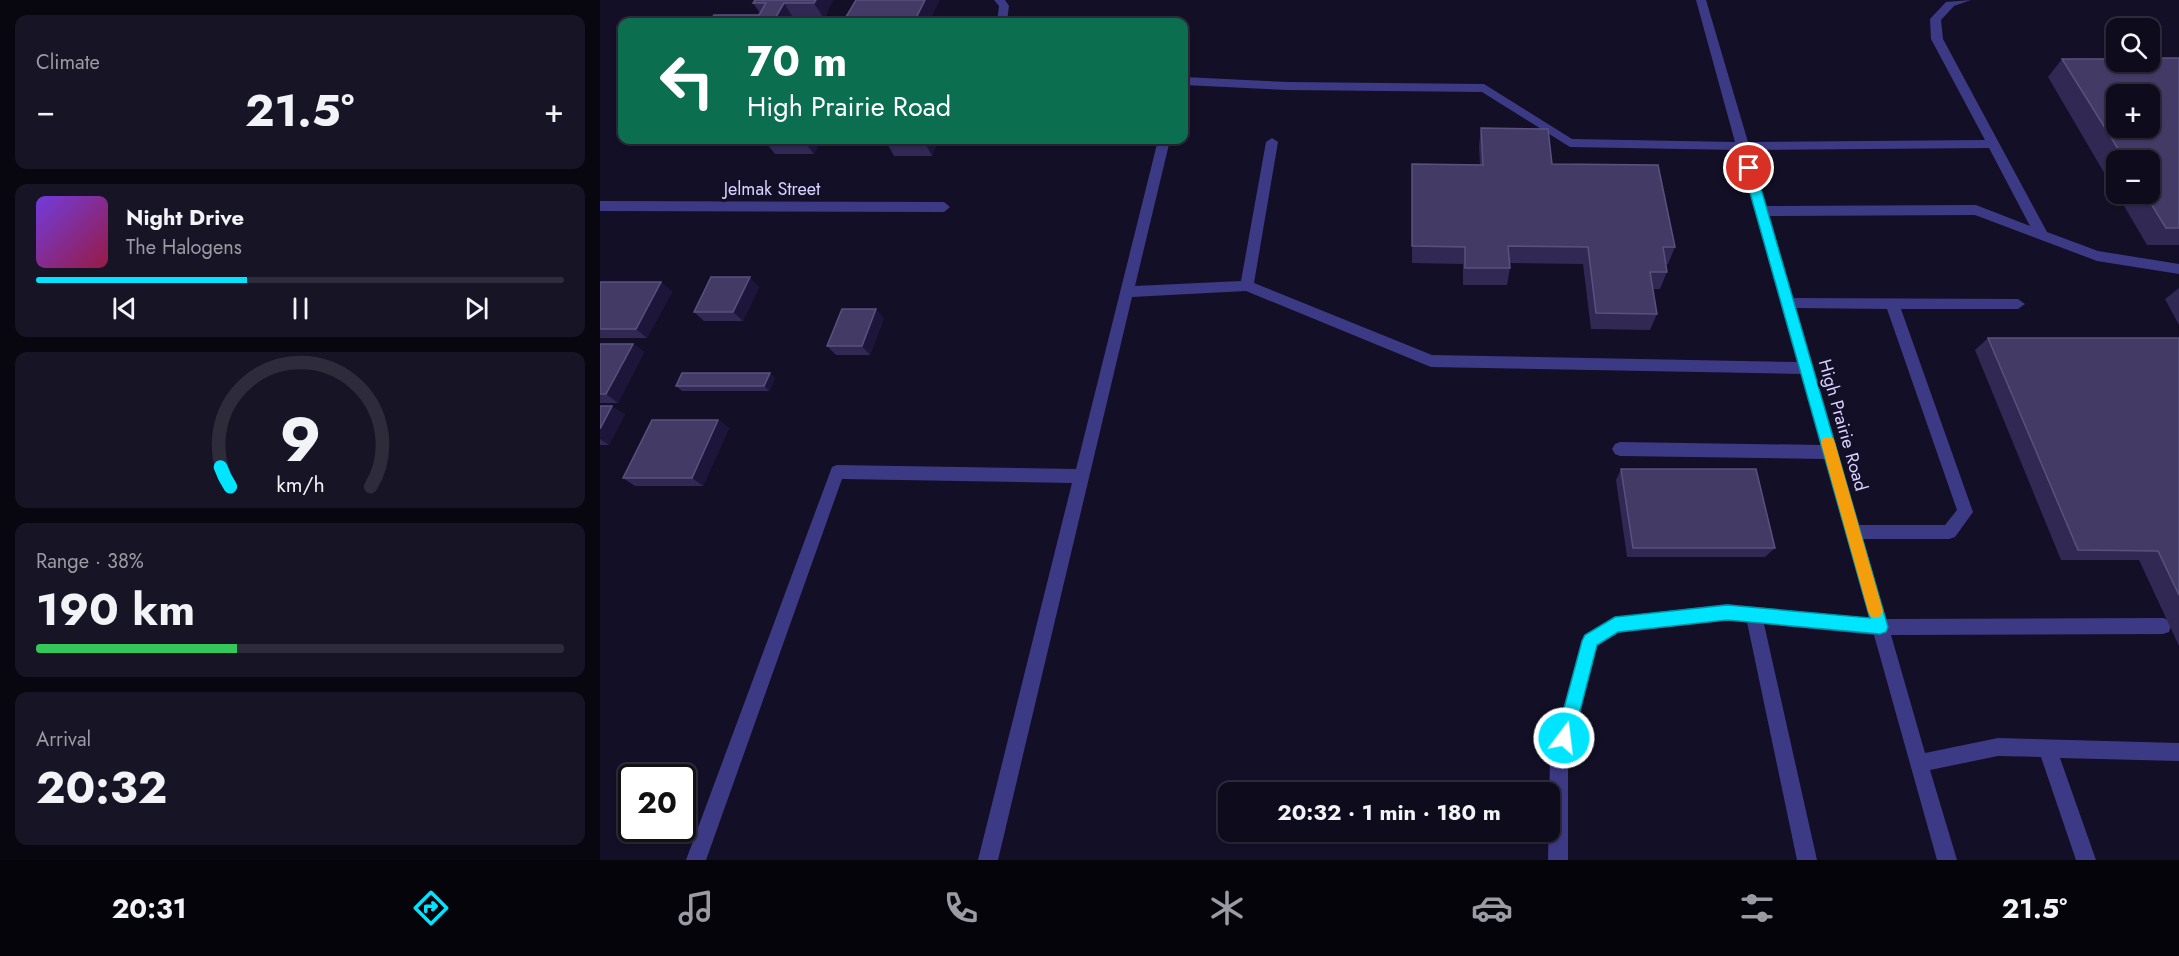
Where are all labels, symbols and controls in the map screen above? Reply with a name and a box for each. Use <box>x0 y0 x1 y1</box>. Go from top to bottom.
map controls <box>2106 18 2160 204</box>
button: search <box>2106 18 2160 72</box>
text: 70 m <box>747 31 847 92</box>
icon: left <box>648 42 726 120</box>
text: Climate <box>36 48 100 77</box>
text: 21.5° <box>245 78 354 143</box>
button: + <box>2106 84 2160 138</box>
text: − <box>36 87 55 134</box>
text: + <box>544 87 564 134</box>
text: High Prairie Road <box>747 87 951 126</box>
pin <box>1723 142 1774 193</box>
button: − <box>2106 150 2160 204</box>
icon: arrive <box>1732 151 1765 184</box>
street label: Jelmak Street <box>722 176 821 202</box>
text: Night Drive <box>126 201 244 233</box>
text: The Halogens <box>126 233 242 262</box>
icon: previous <box>108 292 141 325</box>
icon: pause <box>284 292 317 325</box>
icon: next <box>460 292 493 325</box>
street label: High Prairie Road <box>1812 356 1874 494</box>
text: 9 <box>279 394 321 484</box>
text: km/h <box>276 469 324 500</box>
text: Range · 38% <box>36 547 144 576</box>
text: 190 km <box>36 577 195 642</box>
position arrow <box>1532 706 1596 770</box>
text: Arrival <box>36 725 91 754</box>
text: 20:32 <box>36 755 167 820</box>
speed limit sign: 20 <box>618 764 696 842</box>
text: 20:32 · 1 min · 180 m <box>1277 796 1501 828</box>
icon: directions <box>410 887 452 929</box>
icon: music <box>675 887 717 929</box>
icon: phone <box>940 887 982 929</box>
icon: climate <box>1206 887 1248 929</box>
icon: car <box>1471 887 1513 929</box>
icon: filters <box>1736 887 1778 929</box>
text: 20:31 <box>112 889 186 928</box>
text: 21.5° <box>2002 889 2067 928</box>

